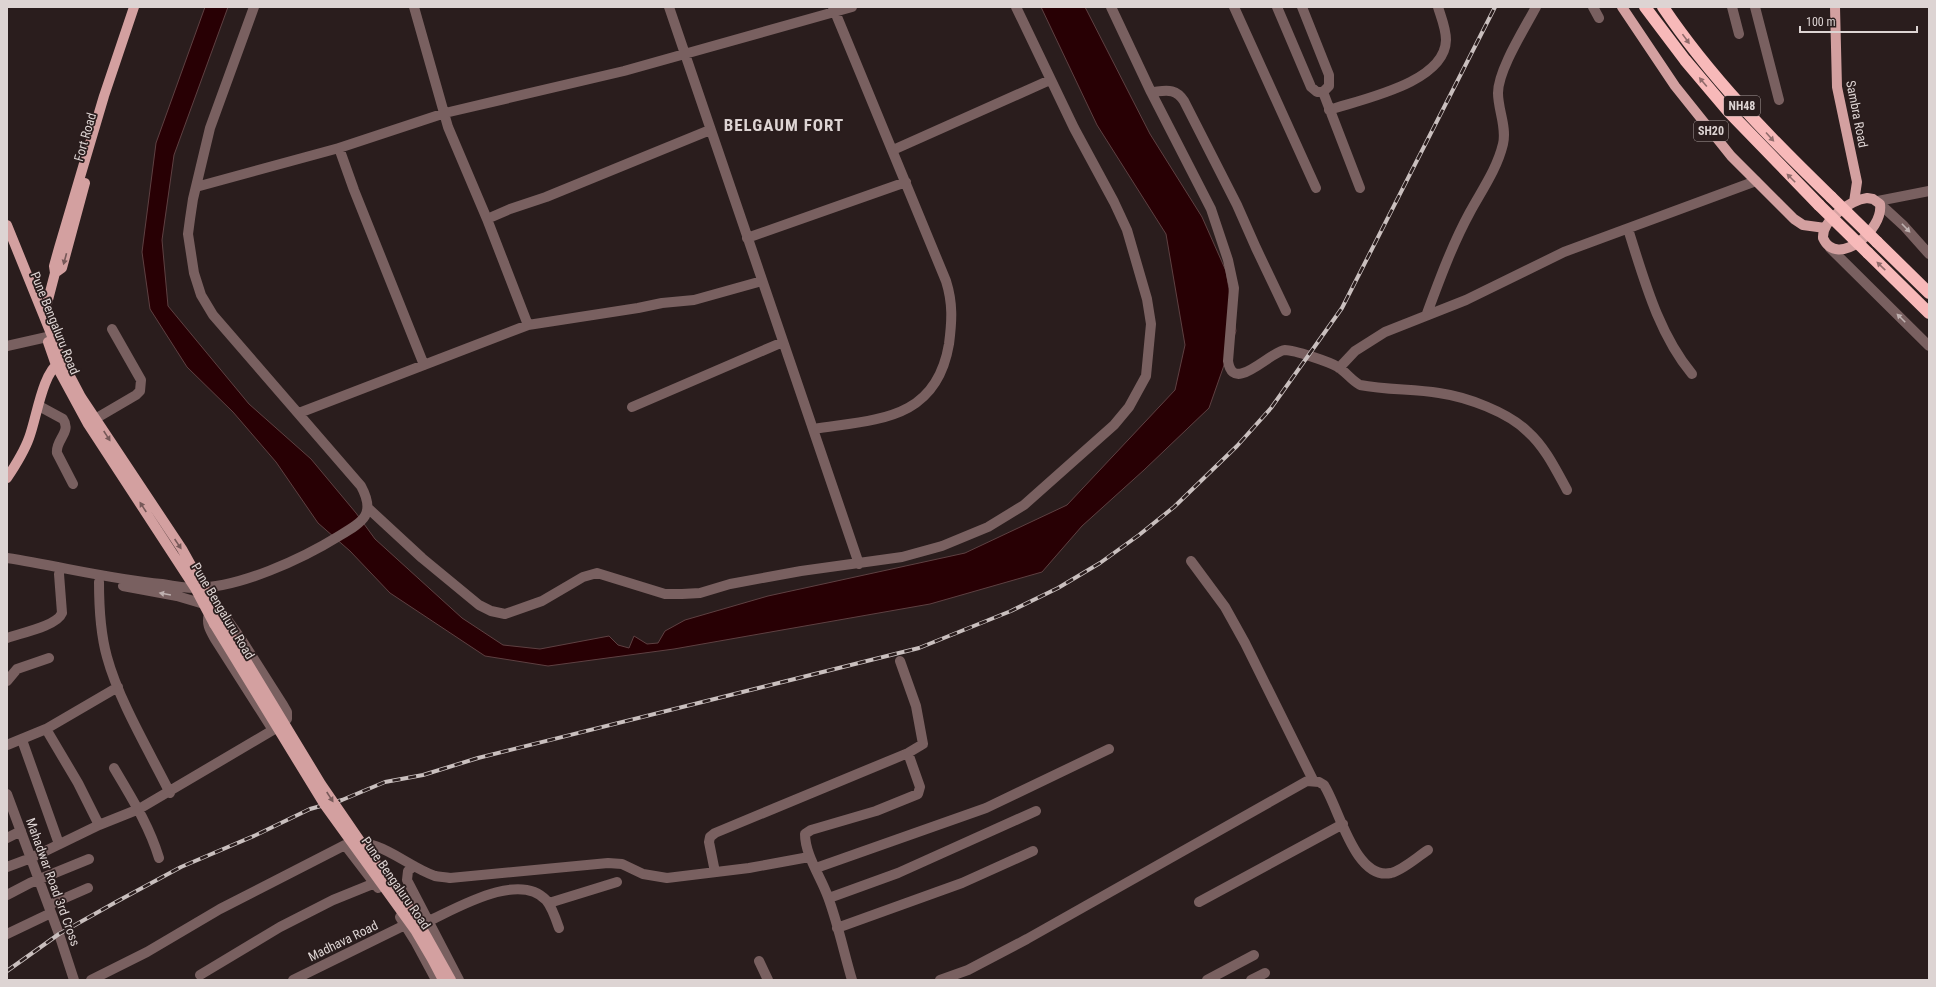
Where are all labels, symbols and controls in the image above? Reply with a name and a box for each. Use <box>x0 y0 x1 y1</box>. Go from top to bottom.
scale bar <box>1800 8 1917 34</box>
text: 100 m <box>1806 15 1836 29</box>
one-way arrow <box>1681 33 1690 44</box>
one-way arrow <box>1699 77 1708 87</box>
street label: Sambra Road <box>1843 79 1871 149</box>
road number: NH48 <box>1724 96 1760 116</box>
street label: Fort Road <box>71 111 99 163</box>
district label: BELGAUM FORT <box>724 115 844 135</box>
road number: SH20 <box>1694 121 1728 141</box>
one-way arrow <box>1766 132 1775 142</box>
one-way arrow <box>1786 173 1796 183</box>
one-way arrow <box>1901 223 1911 233</box>
one-way arrow <box>61 253 67 265</box>
one-way arrow <box>1876 261 1886 271</box>
street label: Pune Bengaluru Road <box>28 269 82 377</box>
one-way arrow <box>1896 313 1906 323</box>
one-way arrow <box>103 430 110 442</box>
one-way arrow <box>139 501 146 513</box>
one-way arrow <box>175 538 182 550</box>
street label: Pune Bengaluru Road <box>188 560 258 662</box>
one-way arrow <box>159 591 172 597</box>
one-way arrow <box>326 792 334 802</box>
street label: Mahadwar Road 3rd Cross <box>23 816 83 948</box>
street label: Pune Bengaluru Road <box>358 834 434 932</box>
street label: Madhava Road <box>306 918 380 964</box>

